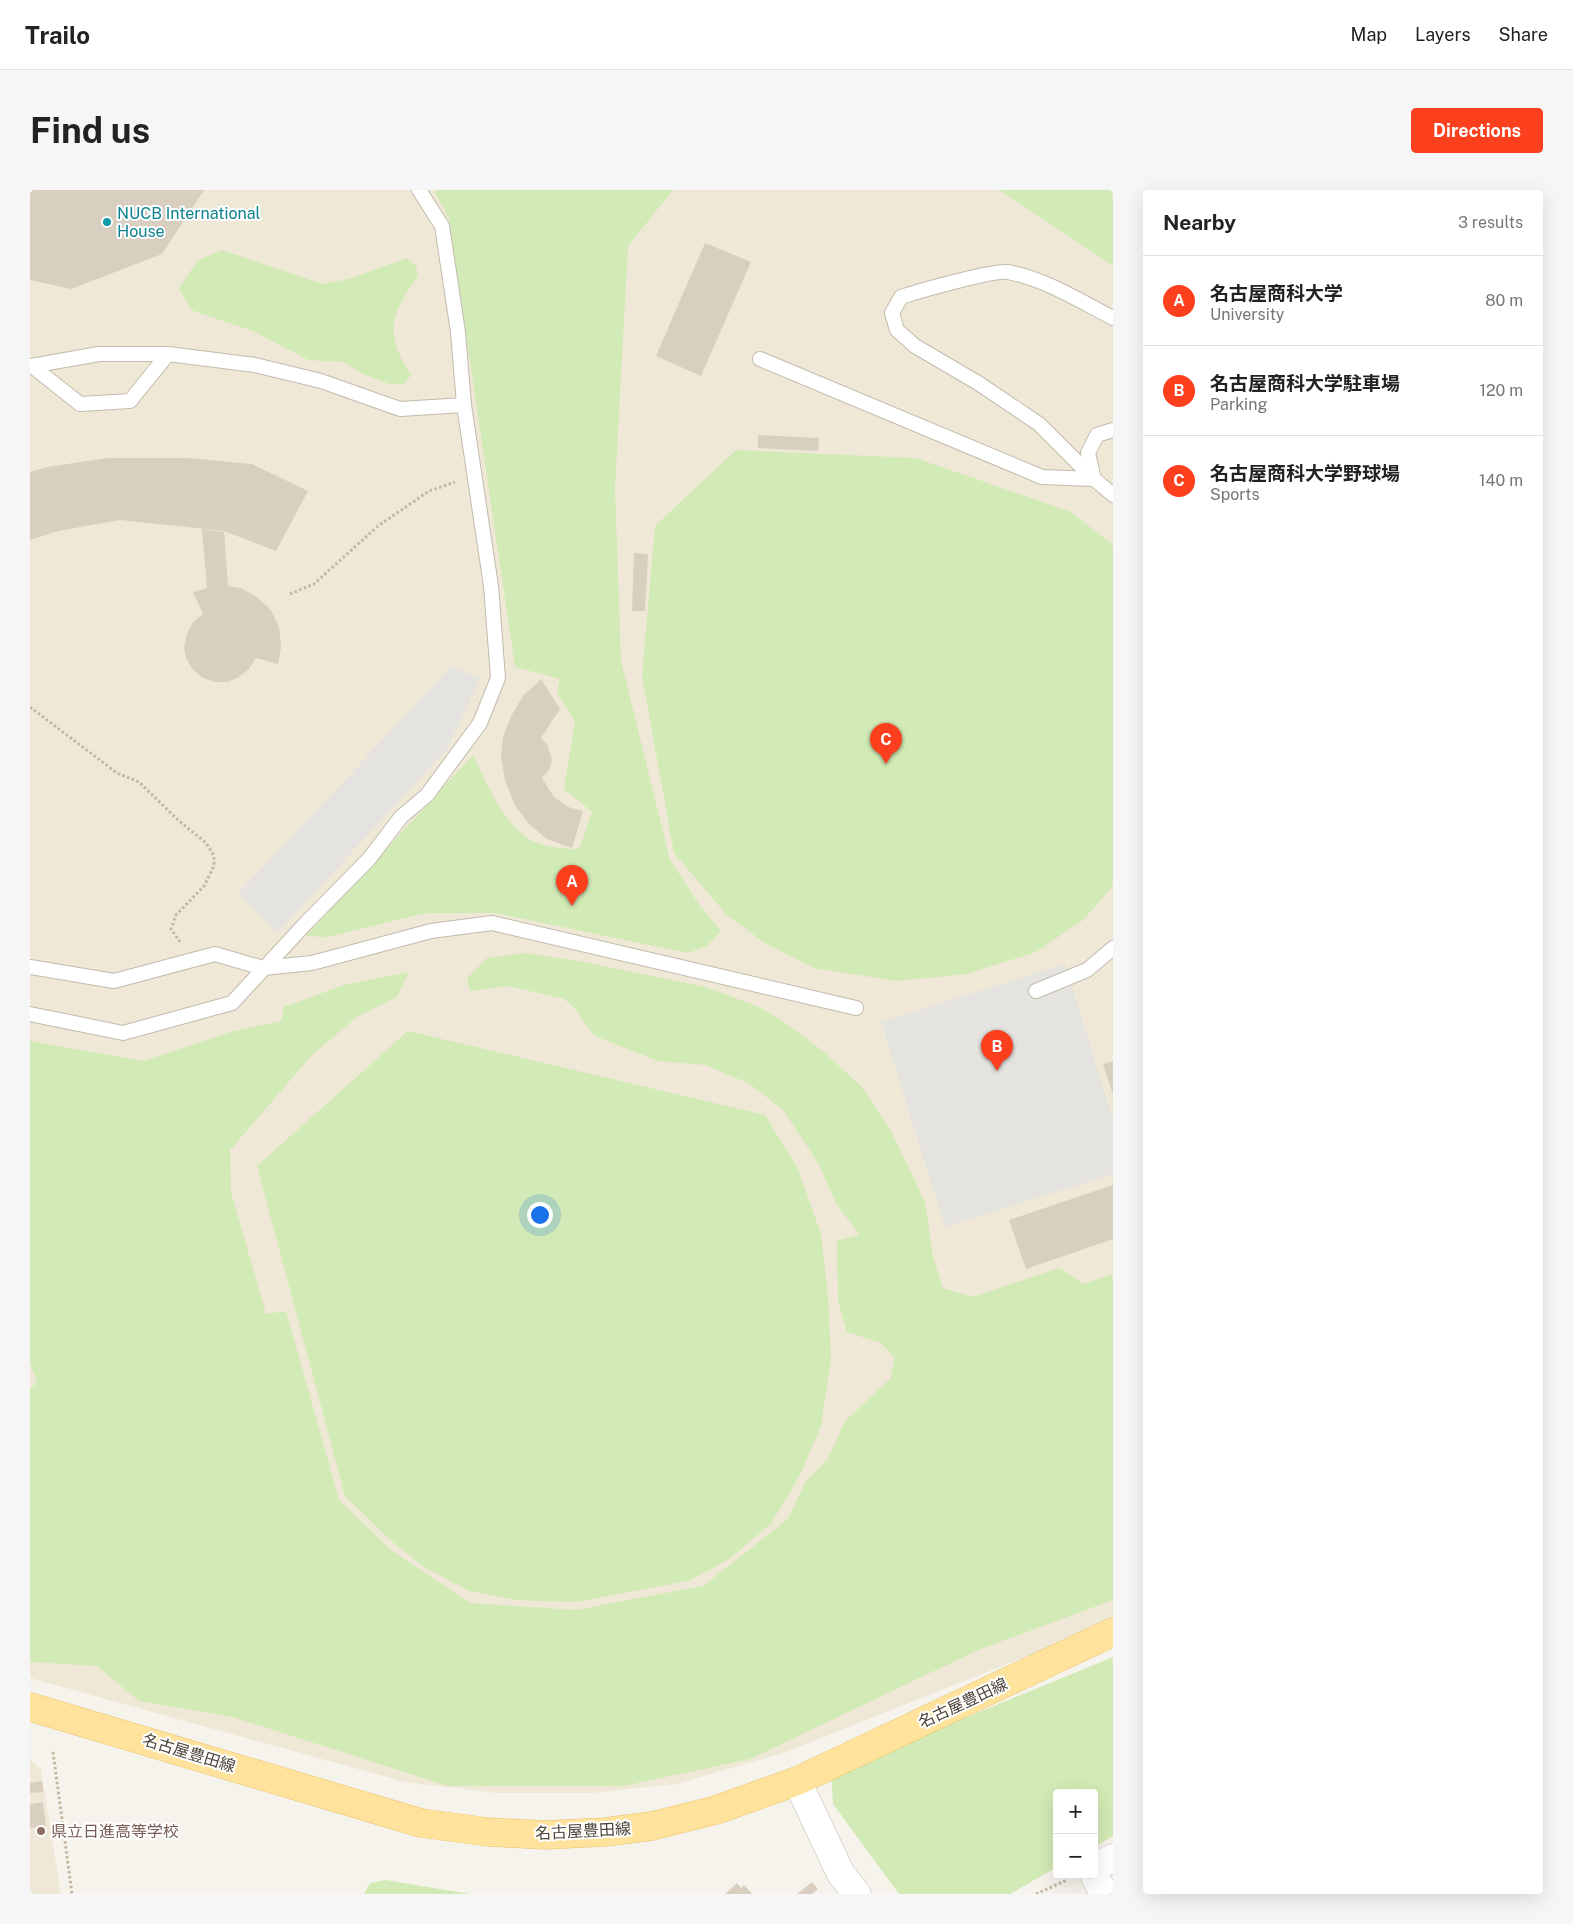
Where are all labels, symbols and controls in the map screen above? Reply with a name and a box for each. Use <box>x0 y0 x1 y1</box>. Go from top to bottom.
text: Trailo <box>25 21 90 49</box>
text: Map <box>1351 24 1387 45</box>
text: Layers <box>1415 24 1471 45</box>
text: Share <box>1499 24 1548 45</box>
button: Directions <box>1411 108 1543 153</box>
text: Find us <box>30 110 150 151</box>
place label: NUCB International House <box>117 204 261 241</box>
text: Nearby <box>1163 210 1236 235</box>
text: 3 results <box>1458 213 1523 232</box>
marker: NUCB International House <box>101 216 113 228</box>
text: 名古屋商科大学 <box>1210 282 1343 304</box>
text: A <box>1173 291 1185 310</box>
text: 80 m <box>1485 291 1523 310</box>
text: University <box>1210 305 1284 324</box>
text: 名古屋商科大学駐車場 <box>1210 372 1400 394</box>
text: B <box>1174 381 1184 400</box>
text: 120 m <box>1479 381 1523 400</box>
text: Parking <box>1210 395 1267 414</box>
text: 名古屋商科大学野球場 <box>1210 462 1400 484</box>
text: C <box>1173 471 1185 490</box>
text: 140 m <box>1479 471 1523 490</box>
text: Sports <box>1210 485 1260 504</box>
pin: C <box>870 723 902 764</box>
pin: A <box>556 865 588 906</box>
pin: B <box>981 1030 1013 1071</box>
your location <box>527 1202 553 1228</box>
street label: 名古屋豊田線 <box>915 1674 1011 1732</box>
street label: 名古屋豊田線 <box>140 1730 238 1776</box>
map controls <box>1053 1789 1098 1879</box>
button: + <box>1053 1789 1098 1834</box>
street label: 名古屋豊田線 <box>535 1819 631 1843</box>
place label: 県立日進高等学校 <box>51 1822 179 1841</box>
marker: 県立日進高等学校 <box>35 1825 47 1837</box>
button: − <box>1053 1834 1098 1879</box>

